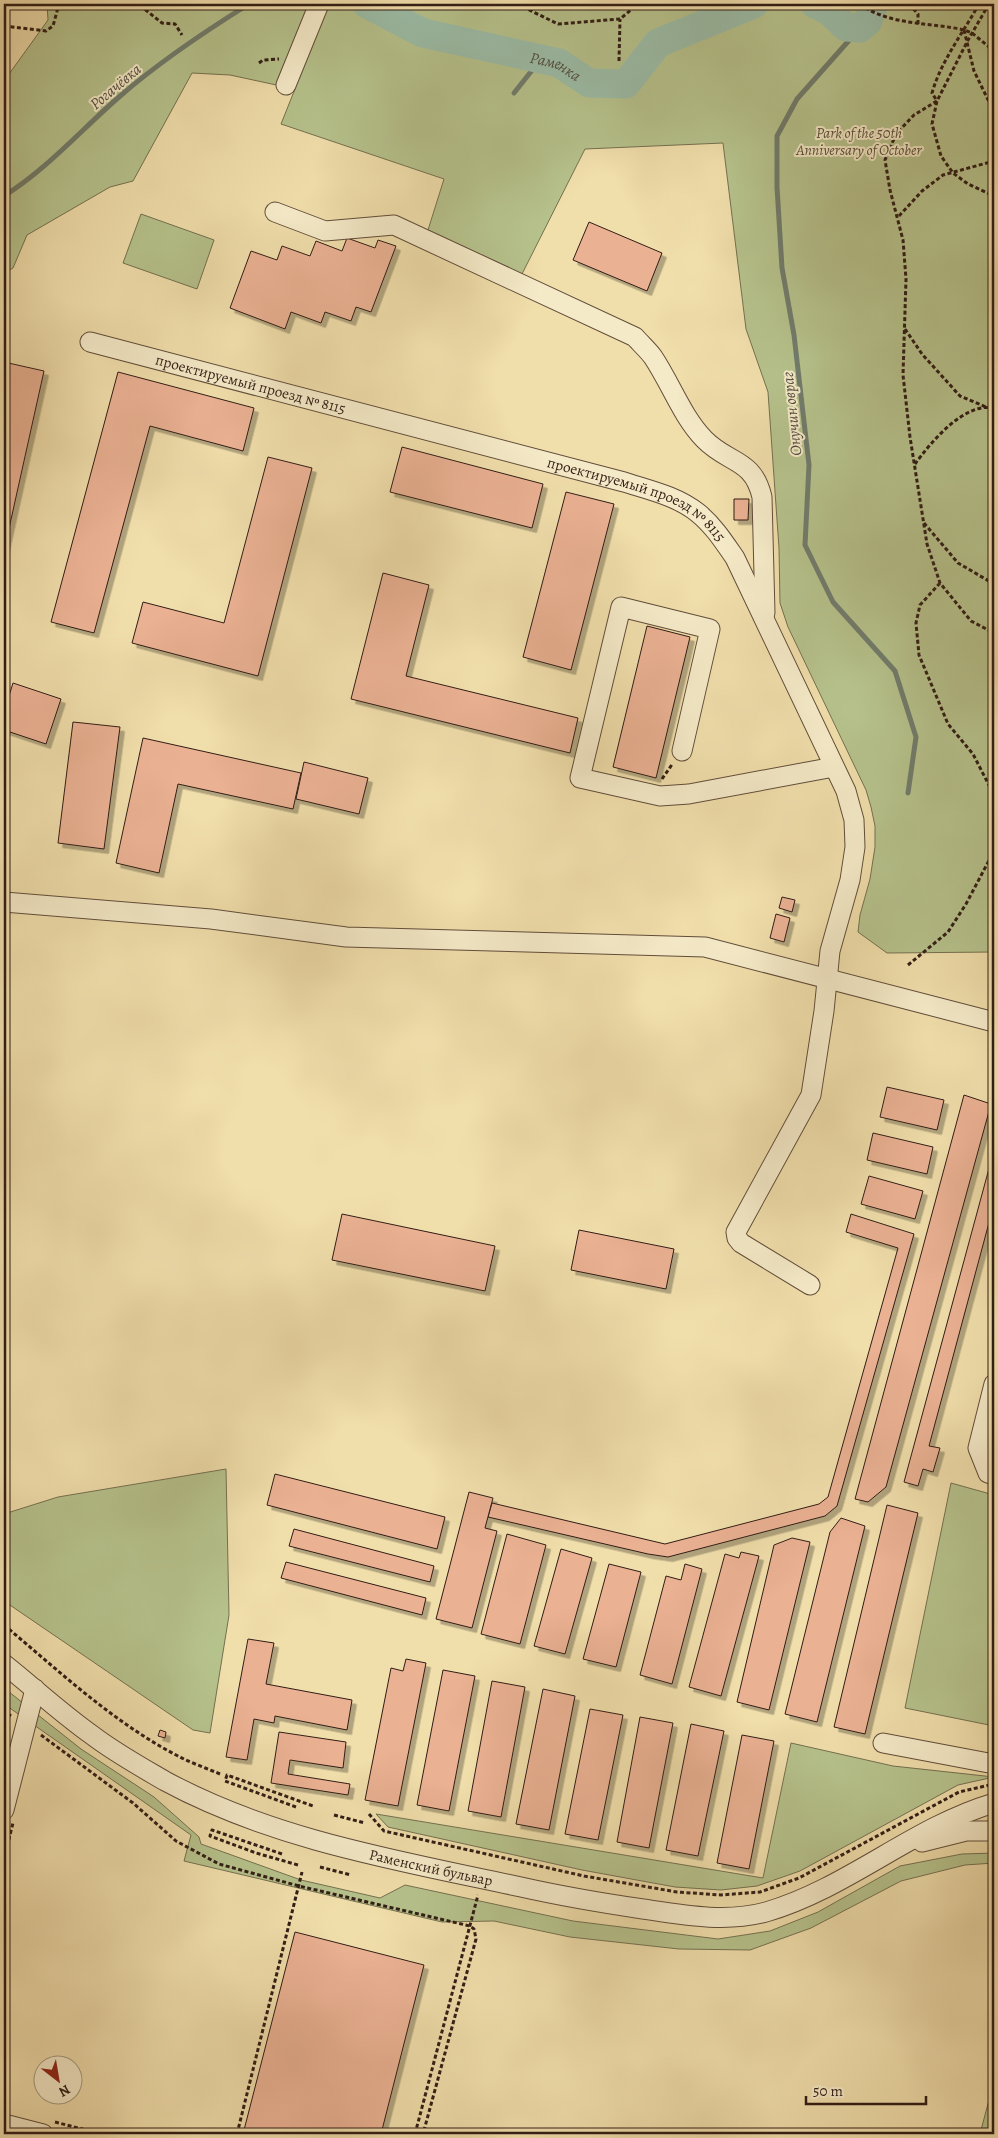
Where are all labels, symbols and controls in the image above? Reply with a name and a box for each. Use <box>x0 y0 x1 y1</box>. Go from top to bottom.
water label: Раменка <box>528 47 585 87</box>
water label: Рогачёвка <box>85 59 146 115</box>
park label: Park of the 50th Anniversary of October <box>795 123 922 160</box>
street label: проектируемый проезд № 8115 <box>153 350 348 419</box>
water label: Онучин овраг <box>777 370 807 457</box>
street label: проектируемый проезд № 8115 <box>545 452 730 546</box>
street label: Раменский бульвар <box>367 1844 495 1891</box>
north arrow <box>32 2056 82 2106</box>
scale bar <box>806 2073 926 2105</box>
text: N <box>55 2080 74 2101</box>
text: 50 m <box>813 2081 843 2101</box>

